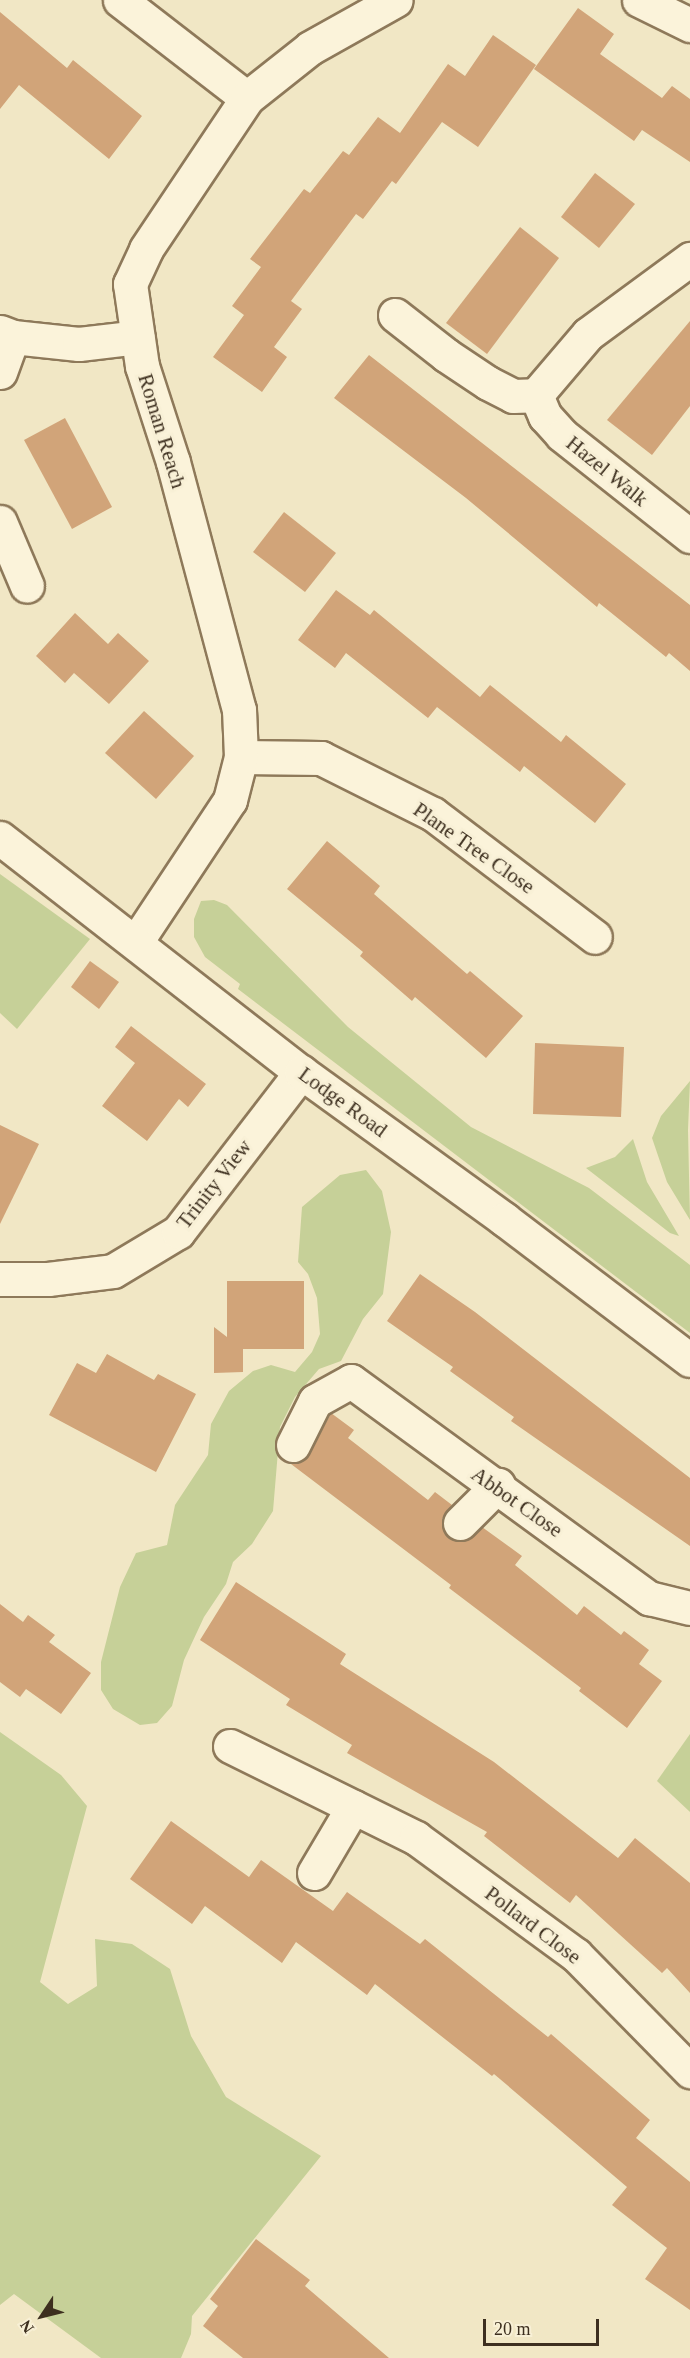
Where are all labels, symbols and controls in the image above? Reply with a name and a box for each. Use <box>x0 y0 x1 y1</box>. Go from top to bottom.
street label: Roman Reach <box>133 371 191 491</box>
street label: Hazel Walk <box>561 430 653 512</box>
street label: Plane Tree Close <box>408 797 540 899</box>
street label: Lodge Road <box>294 1061 392 1143</box>
street label: Trinity View <box>171 1134 257 1234</box>
street label: Abbot Close <box>467 1461 567 1543</box>
street label: Pollard Close <box>480 1881 586 1969</box>
north arrow <box>12 2286 72 2346</box>
scale bar <box>486 2307 602 2345</box>
text: N <box>17 2317 37 2336</box>
text: 20 m <box>494 2319 531 2339</box>

